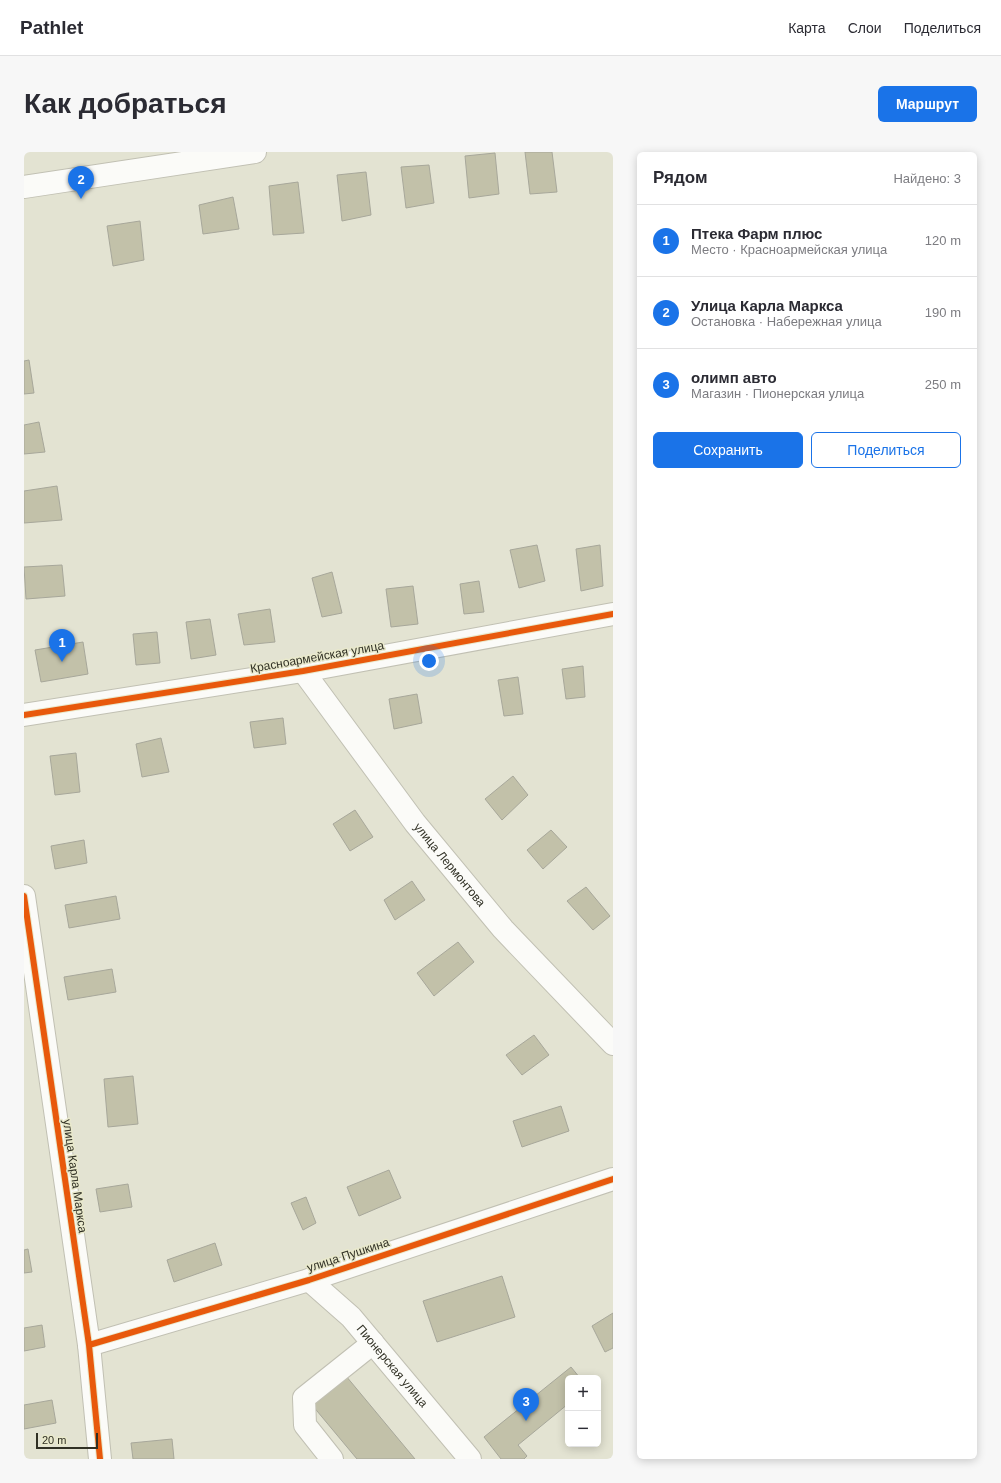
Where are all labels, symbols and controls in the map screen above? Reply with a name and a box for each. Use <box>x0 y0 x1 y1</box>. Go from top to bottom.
text: Pathlet <box>20 17 83 38</box>
text: Карта <box>788 20 826 36</box>
text: Слои <box>848 20 882 36</box>
text: Поделиться <box>904 20 981 36</box>
button: Маршрут <box>878 86 977 122</box>
text: Как добраться <box>24 88 226 119</box>
pin: 2 <box>68 166 94 199</box>
text: Рядом <box>653 168 708 187</box>
text: Найдено: 3 <box>893 171 961 186</box>
text: Птека Фарм плюс <box>691 225 822 242</box>
text: 1 <box>662 233 670 248</box>
text: 120 m <box>925 233 961 248</box>
text: Место · Красноармейская улица <box>691 242 887 257</box>
text: Улица Карла Маркса <box>691 297 843 314</box>
text: 2 <box>662 305 670 320</box>
text: 190 m <box>925 305 961 320</box>
text: Остановка · Набережная улица <box>691 314 882 329</box>
text: олимп авто <box>691 369 777 386</box>
text: 3 <box>662 377 670 392</box>
text: 250 m <box>925 377 961 392</box>
text: Магазин · Пионерская улица <box>691 386 864 401</box>
button: Сохранить <box>653 432 803 468</box>
button: Поделиться <box>811 432 961 468</box>
pin: 1 <box>49 629 75 662</box>
street label: Красноармейская улица <box>249 638 385 676</box>
your location <box>419 651 439 671</box>
street label: улица Лермонтова <box>411 820 488 909</box>
street label: улица Карла Маркса <box>60 1118 90 1234</box>
street label: улица Пушкина <box>305 1235 391 1275</box>
street label: Пионерская улица <box>354 1322 431 1410</box>
map controls <box>565 1375 601 1447</box>
button: + <box>565 1375 601 1411</box>
pin: 3 <box>513 1388 539 1421</box>
button: − <box>565 1411 601 1447</box>
scale bar <box>36 1431 98 1450</box>
text: 20 m <box>42 1434 66 1446</box>

